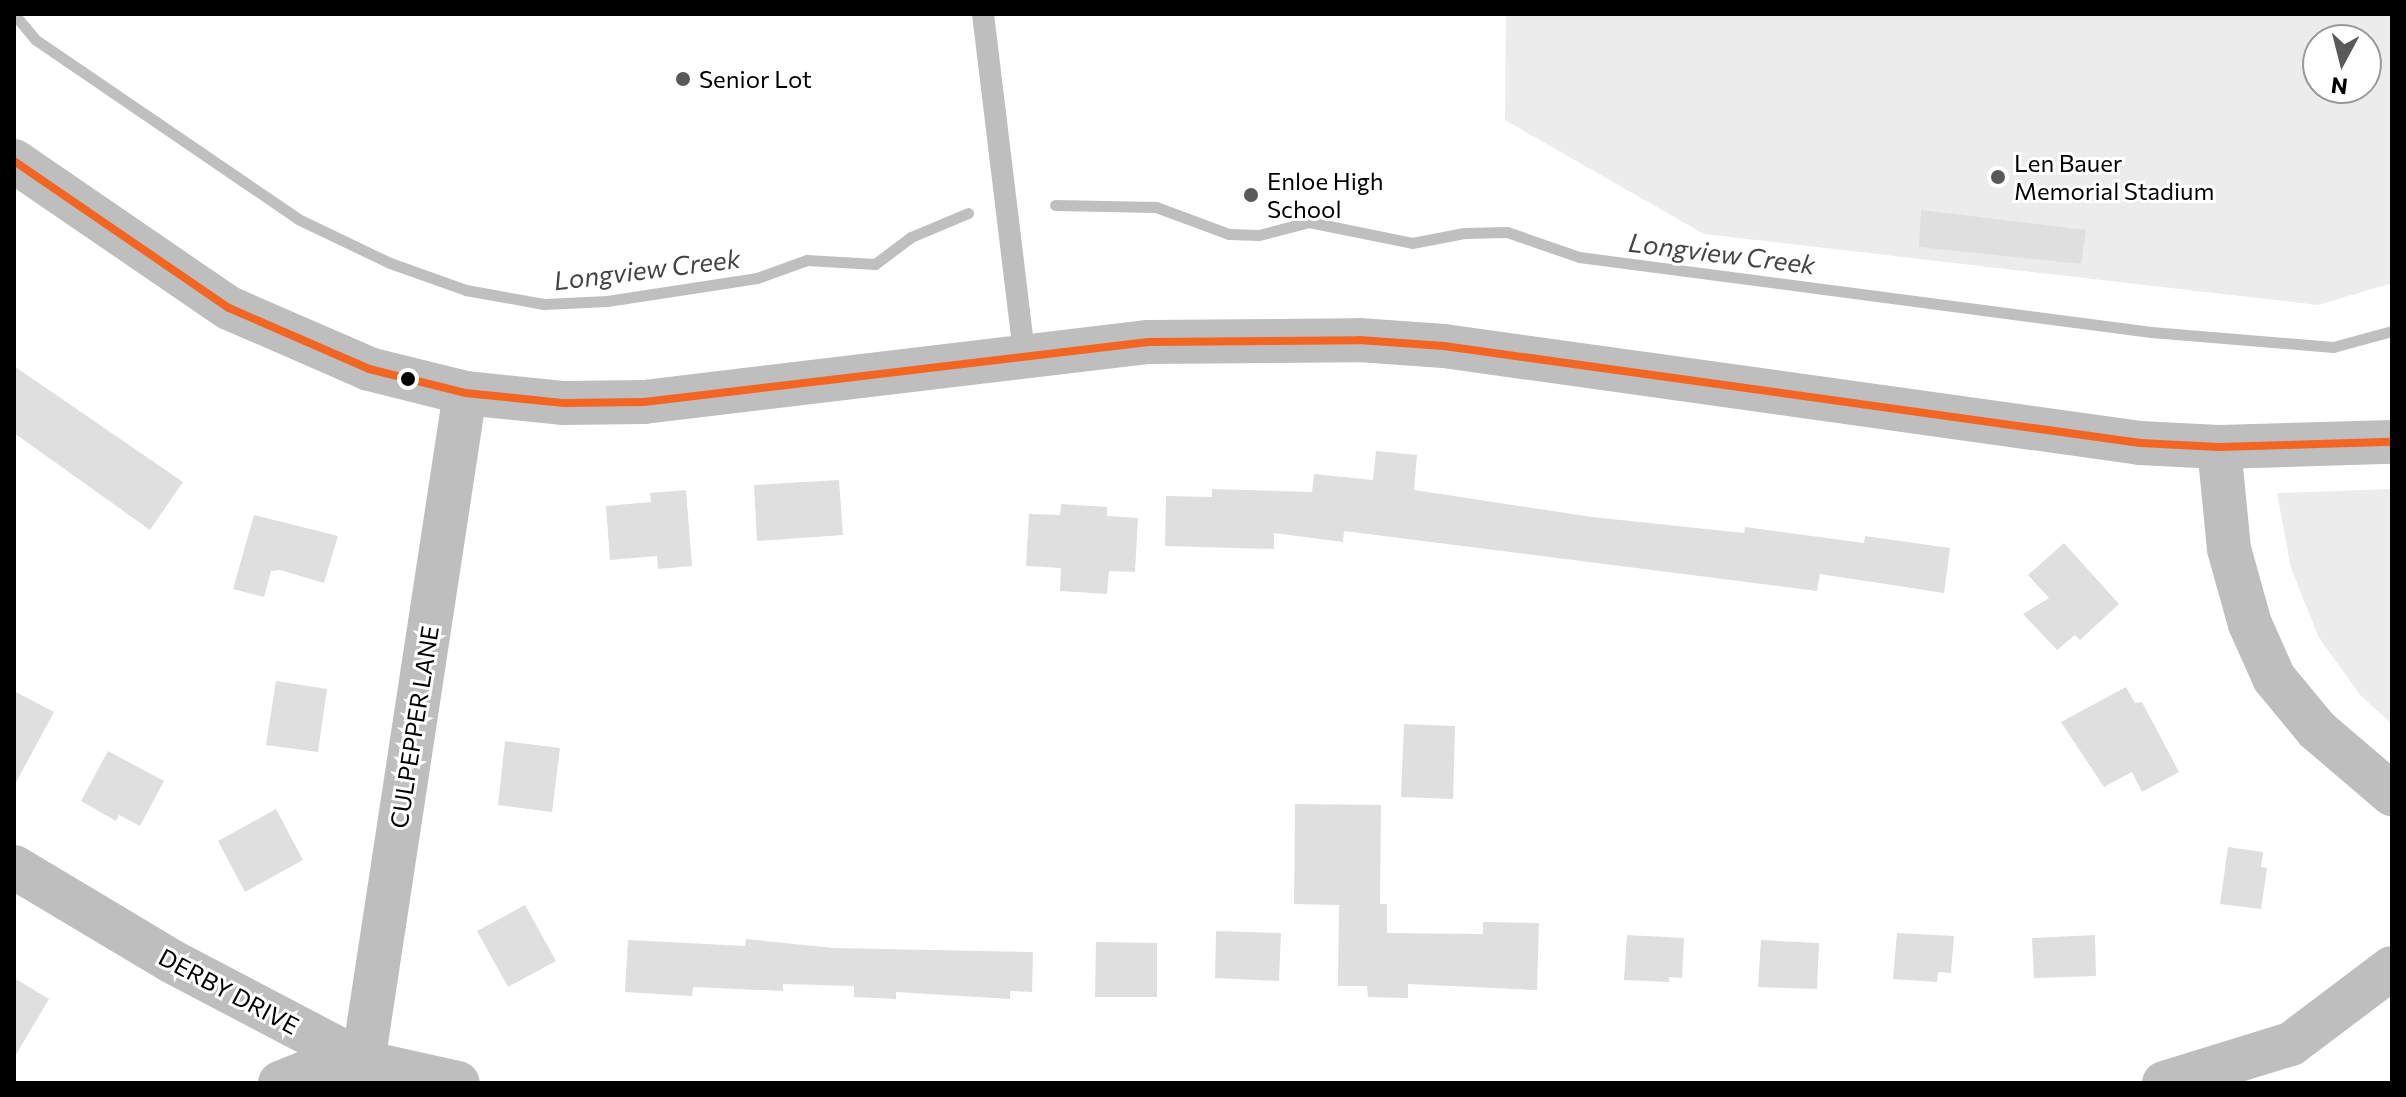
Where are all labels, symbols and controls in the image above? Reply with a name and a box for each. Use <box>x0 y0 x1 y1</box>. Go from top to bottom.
north arrow <box>2302 24 2382 104</box>
place label: Senior Lot <box>699 65 812 93</box>
marker: Senior Lot <box>674 70 692 88</box>
text: N <box>2329 72 2349 101</box>
place label: Len Bauer Memorial Stadium <box>2014 149 2214 205</box>
place label: Enloe High School <box>1267 167 1384 223</box>
marker: Len Bauer Memorial Stadium <box>1989 168 2007 186</box>
marker: Enloe High School <box>1242 186 1260 204</box>
water label: Longview Creek <box>1627 226 1817 280</box>
water label: Longview Creek <box>552 242 742 296</box>
unlabelled marker <box>400 371 416 387</box>
street label: CULPEPPER LANE <box>384 624 444 830</box>
street label: DERBY DRIVE <box>154 942 304 1040</box>

